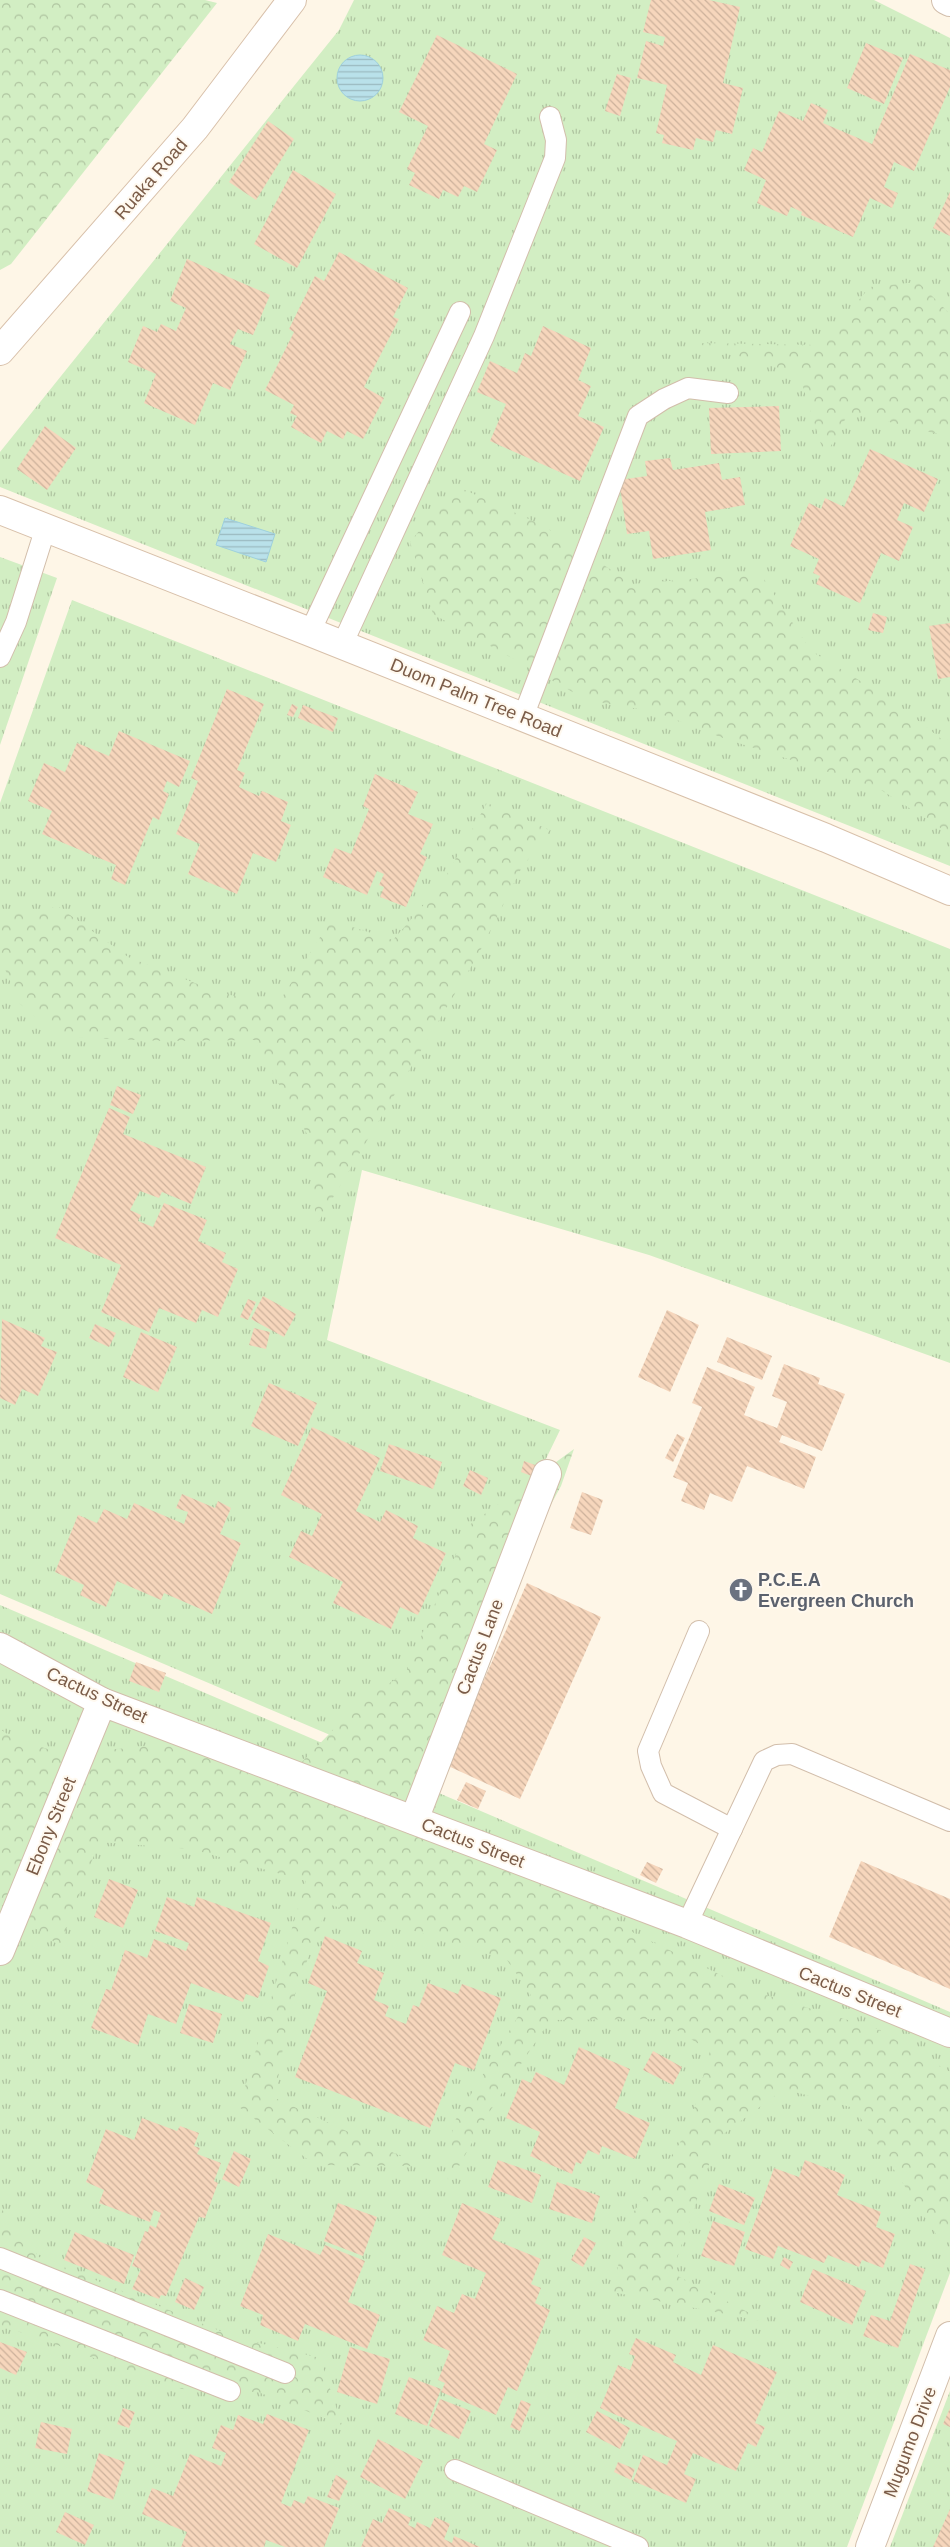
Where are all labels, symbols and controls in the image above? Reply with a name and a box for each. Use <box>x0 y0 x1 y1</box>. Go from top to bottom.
street label: Ruaka Road <box>111 135 191 223</box>
street label: Duom Palm Tree Road <box>387 654 565 742</box>
place label: P.C.E.A Evergreen Church <box>758 1570 914 1611</box>
church icon: P.C.E.A Evergreen Church <box>728 1577 754 1603</box>
street label: Cactus Lane <box>453 1596 507 1698</box>
street label: Cactus Street <box>43 1663 151 1727</box>
street label: Ebony Street <box>22 1774 80 1878</box>
street label: Cactus Street <box>419 1814 527 1872</box>
street label: Cactus Street <box>796 1962 904 2022</box>
street label: Mugumo Drive <box>880 2384 940 2500</box>

